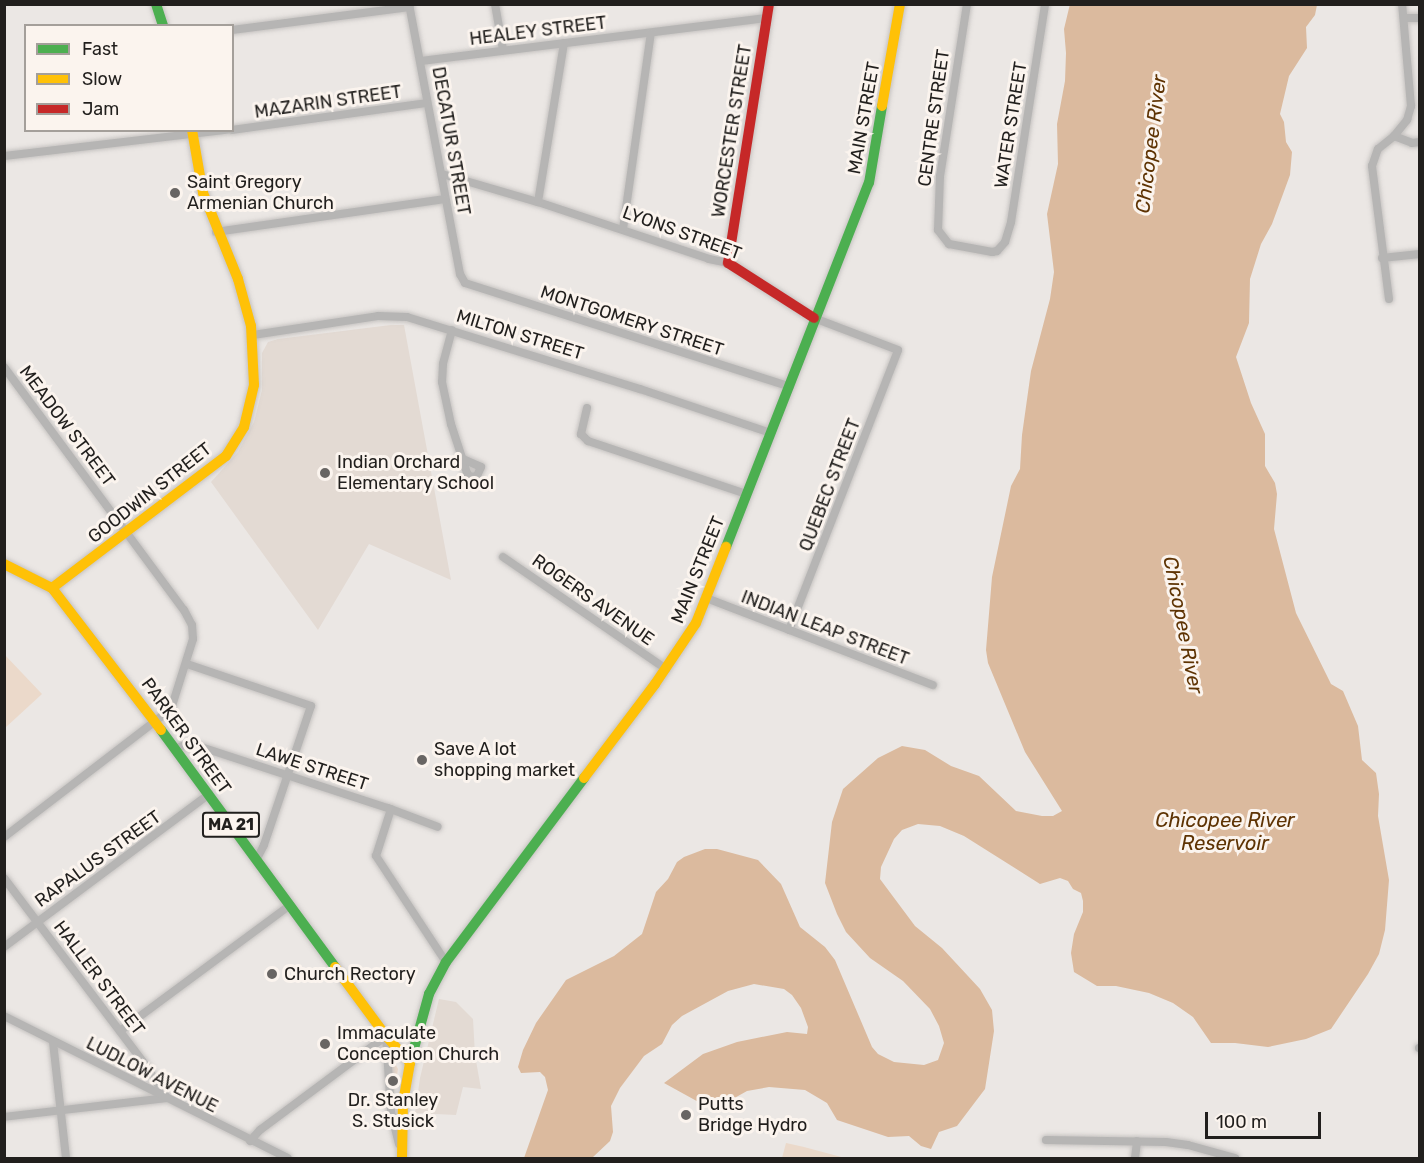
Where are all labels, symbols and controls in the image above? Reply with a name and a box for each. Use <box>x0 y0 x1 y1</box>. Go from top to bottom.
street label: HEALEY STREET <box>468 12 608 50</box>
legend <box>24 24 234 132</box>
text: Fast <box>82 38 118 60</box>
street label: WORCESTER STREET <box>708 43 756 219</box>
street label: CENTRE STREET <box>914 48 954 188</box>
street label: MAIN STREET <box>843 60 885 176</box>
street label: WATER STREET <box>990 60 1032 190</box>
street label: DECATUR STREET <box>427 65 475 217</box>
text: Slow <box>82 68 122 90</box>
water label: Chicopee River <box>1131 73 1171 215</box>
street label: MAZARIN STREET <box>253 81 403 123</box>
text: Jam <box>82 98 119 120</box>
place label: Saint Gregory Armenian Church <box>187 172 334 214</box>
marker: Saint Gregory Armenian Church <box>168 186 182 200</box>
street label: LYONS STREET <box>620 201 744 265</box>
street label: MONTGOMERY STREET <box>538 281 726 361</box>
street label: MILTON STREET <box>454 305 586 365</box>
street label: MEADOW STREET <box>14 361 120 491</box>
street label: QUEBEC STREET <box>795 416 865 554</box>
street label: GOODWIN STREET <box>84 438 216 548</box>
place label: Indian Orchard Elementary School <box>337 452 495 494</box>
marker: Indian Orchard Elementary School <box>318 466 332 480</box>
street label: MAIN STREET <box>667 513 729 627</box>
street label: ROGERS AVENUE <box>528 550 658 650</box>
water label: Chicopee River <box>1158 554 1208 696</box>
street label: INDIAN LEAP STREET <box>738 586 912 670</box>
street label: PARKER STREET <box>137 674 235 798</box>
street label: LAWE STREET <box>253 739 371 795</box>
place label: Save A lot shopping market <box>434 739 575 782</box>
marker: Save A lot shopping market <box>415 753 429 767</box>
street label: RAPALUS STREET <box>31 806 165 912</box>
water label: Chicopee River Reservoir <box>1155 808 1295 855</box>
road number: MA 21 <box>201 812 261 838</box>
street label: HALLER STREET <box>49 916 149 1040</box>
place label: Church Rectory <box>284 963 416 985</box>
marker: Church Rectory <box>265 967 279 981</box>
place label: Immaculate Conception Church <box>337 1023 499 1066</box>
street label: LUDLOW AVENUE <box>82 1032 222 1118</box>
marker: Immaculate Conception Church <box>318 1037 332 1051</box>
marker: Dr. Stanley S. Stusick <box>386 1074 400 1088</box>
place label: Dr. Stanley S. Stusick <box>348 1090 438 1132</box>
place label: Putts Bridge Hydro <box>698 1094 807 1136</box>
scale bar <box>1208 1100 1324 1138</box>
marker: Putts Bridge Hydro <box>679 1108 693 1122</box>
text: 100 m <box>1216 1111 1267 1133</box>

